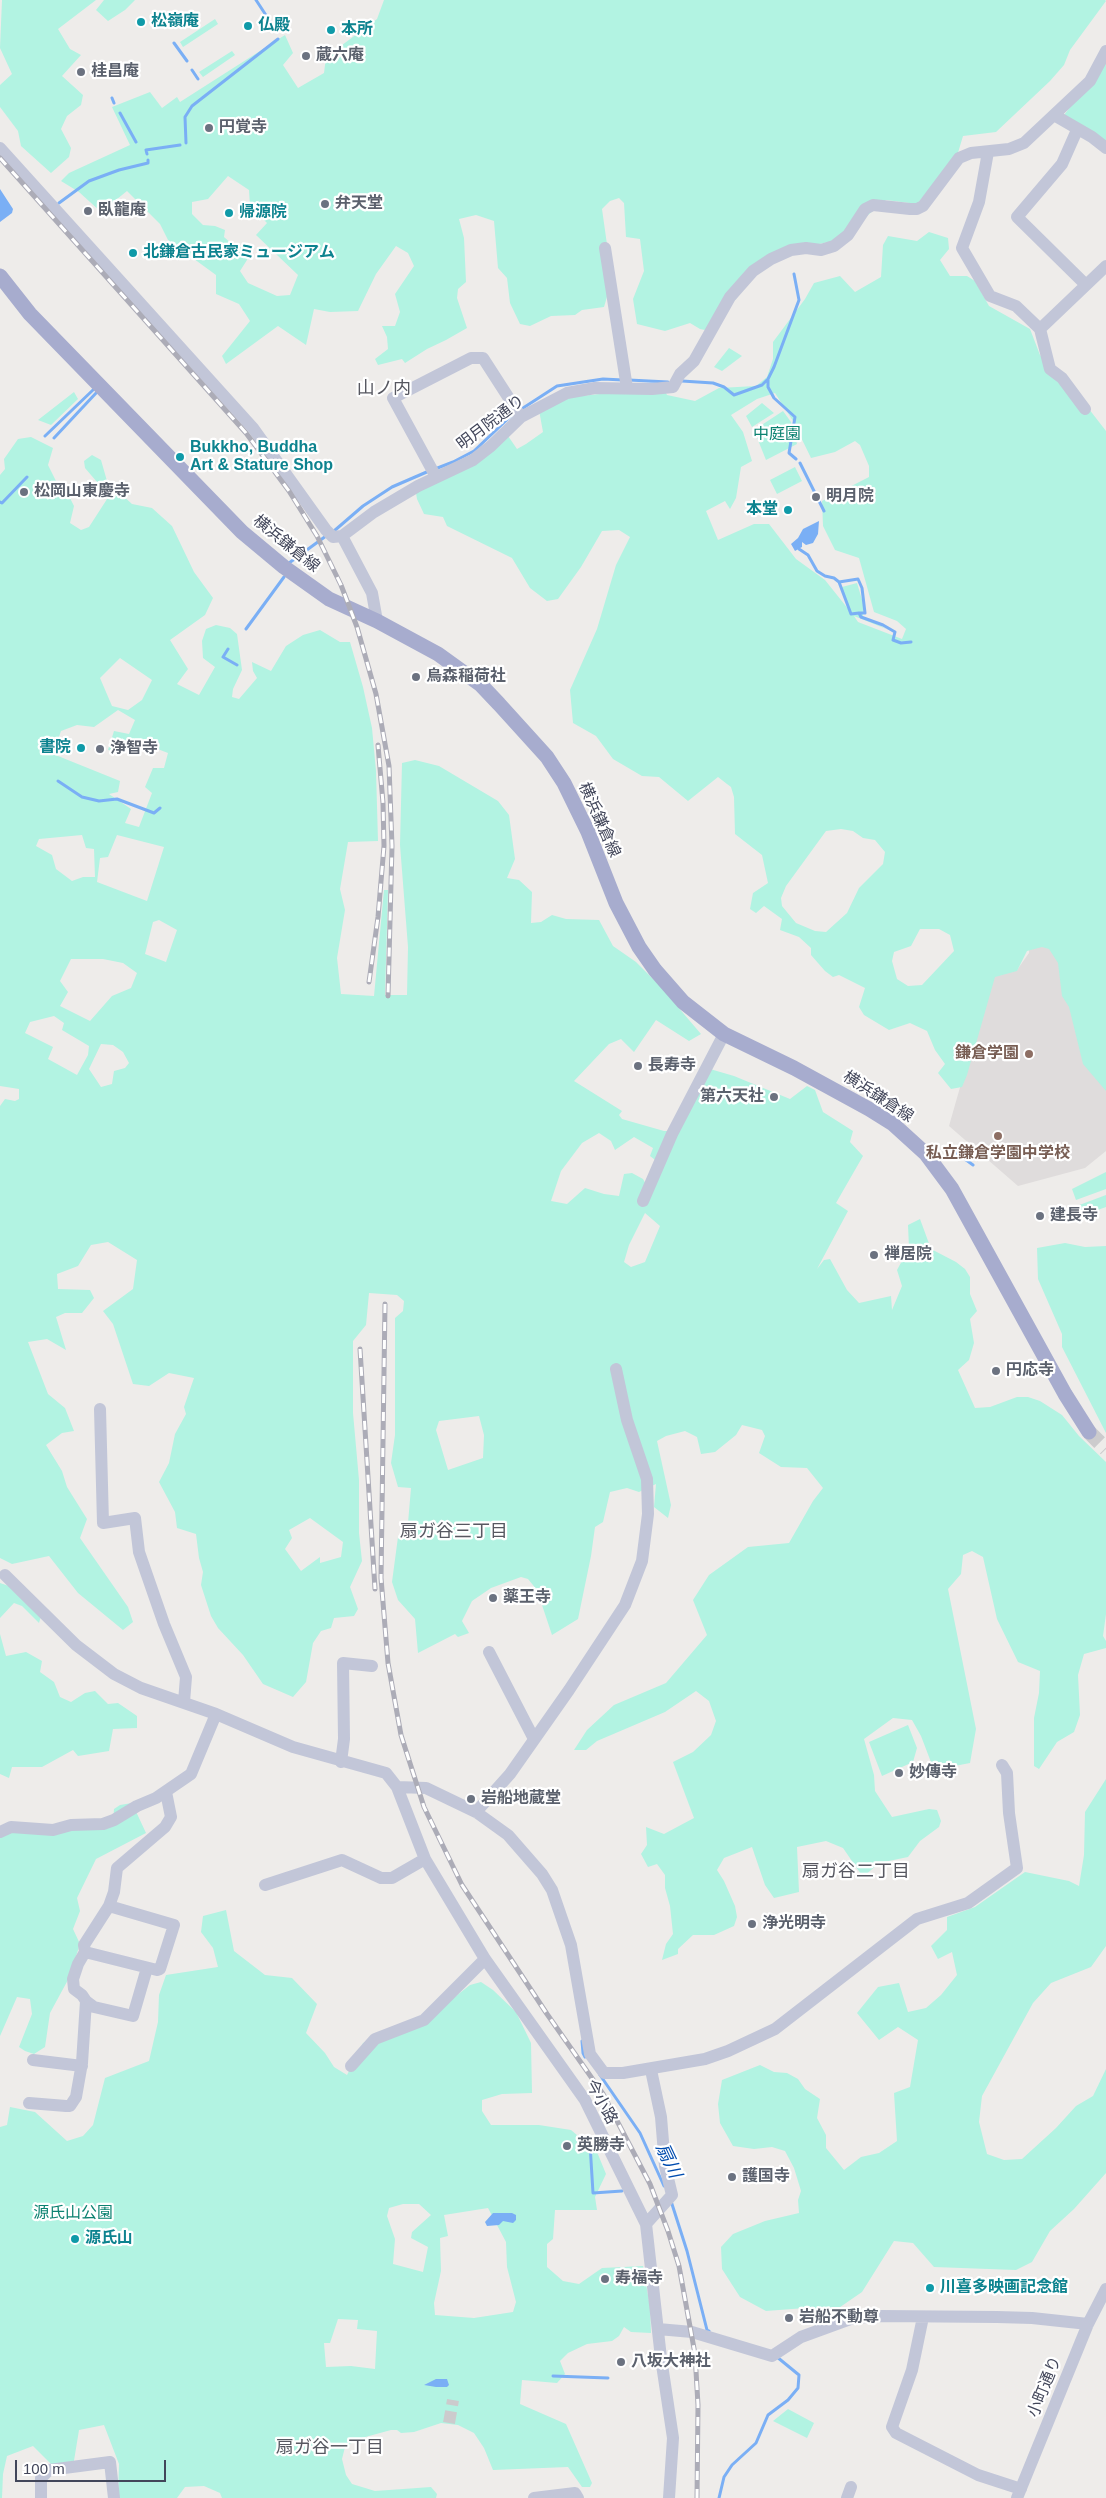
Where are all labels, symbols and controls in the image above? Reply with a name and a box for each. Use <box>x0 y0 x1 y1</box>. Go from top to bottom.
place label: 松嶺庵 <box>151 12 199 32</box>
marker: 松嶺庵 <box>135 16 147 28</box>
place label: 仏殿 <box>258 16 290 36</box>
marker: 仏殿 <box>242 20 254 32</box>
place label: 本所 <box>341 20 373 40</box>
marker: 本所 <box>325 24 337 36</box>
place label: 蔵六庵 <box>316 46 364 66</box>
marker: 蔵六庵 <box>300 50 312 62</box>
place label: 桂昌庵 <box>91 62 139 82</box>
marker: 桂昌庵 <box>75 66 87 78</box>
place label: 円覚寺 <box>219 118 267 138</box>
marker: 円覚寺 <box>203 122 215 134</box>
place label: 弁天堂 <box>335 194 383 214</box>
marker: 弁天堂 <box>319 198 331 210</box>
place label: 臥龍庵 <box>98 201 146 221</box>
place label: 帰源院 <box>239 203 287 223</box>
marker: 臥龍庵 <box>82 205 94 217</box>
marker: 帰源院 <box>223 207 235 219</box>
place label: 北鎌倉古民家ミュージアム <box>143 243 335 263</box>
marker: 北鎌倉古民家ミュージアム <box>127 247 139 259</box>
district label: 山ノ内 <box>357 378 411 400</box>
street label: 明月院通り <box>453 391 529 455</box>
park label: 中庭園 <box>753 425 801 445</box>
place label: Bukkho, Buddha Art & Stature Shop <box>190 438 333 476</box>
marker: Bukkho, Buddha Art & Stature Shop <box>174 451 186 463</box>
place label: 松岡山東慶寺 <box>34 482 130 502</box>
marker: 松岡山東慶寺 <box>18 486 30 498</box>
place label: 明月院 <box>826 487 874 507</box>
marker: 明月院 <box>810 491 822 503</box>
place label: 本堂 <box>746 500 778 520</box>
marker: 本堂 <box>782 504 794 516</box>
street label: 横浜鎌倉線 <box>249 511 323 577</box>
place label: 烏森稲荷社 <box>426 667 506 687</box>
marker: 烏森稲荷社 <box>410 671 422 683</box>
place label: 書院 <box>39 738 71 758</box>
place label: 浄智寺 <box>110 739 158 759</box>
marker: 書院 <box>75 742 87 754</box>
marker: 浄智寺 <box>94 743 106 755</box>
street label: 横浜鎌倉線 <box>574 780 624 860</box>
place label: 鎌倉学園 <box>955 1044 1019 1064</box>
marker: 鎌倉学園 <box>1023 1048 1035 1060</box>
place label: 長寿寺 <box>648 1056 696 1076</box>
marker: 長寿寺 <box>632 1060 644 1072</box>
street label: 横浜鎌倉線 <box>839 1067 917 1127</box>
place label: 第六天社 <box>700 1087 764 1107</box>
marker: 第六天社 <box>768 1091 780 1103</box>
marker: 私立鎌倉学園中学校 <box>992 1130 1004 1142</box>
place label: 私立鎌倉学園中学校 <box>926 1144 1070 1164</box>
place label: 建長寺 <box>1050 1206 1098 1226</box>
marker: 建長寺 <box>1034 1210 1046 1222</box>
place label: 禅居院 <box>884 1245 932 1265</box>
marker: 禅居院 <box>868 1249 880 1261</box>
place label: 円応寺 <box>1006 1361 1054 1381</box>
marker: 円応寺 <box>990 1365 1002 1377</box>
district label: 扇ガ谷三丁目 <box>400 1521 508 1543</box>
place label: 薬王寺 <box>503 1588 551 1608</box>
marker: 薬王寺 <box>487 1592 499 1604</box>
place label: 妙傳寺 <box>909 1763 957 1783</box>
marker: 妙傳寺 <box>893 1767 905 1779</box>
place label: 岩船地蔵堂 <box>481 1789 561 1809</box>
marker: 岩船地蔵堂 <box>465 1793 477 1805</box>
district label: 扇ガ谷二丁目 <box>802 1861 910 1883</box>
place label: 浄光明寺 <box>762 1914 826 1934</box>
marker: 浄光明寺 <box>746 1918 758 1930</box>
street label: 今小路 <box>581 2076 621 2128</box>
place label: 英勝寺 <box>577 2136 625 2156</box>
marker: 英勝寺 <box>561 2140 573 2152</box>
water label: 扇川 <box>651 2140 685 2182</box>
place label: 護国寺 <box>742 2167 790 2187</box>
marker: 護国寺 <box>726 2171 738 2183</box>
park label: 源氏山公園 <box>33 2204 113 2224</box>
place label: 源氏山 <box>85 2229 133 2249</box>
marker: 源氏山 <box>69 2233 81 2245</box>
place label: 寿福寺 <box>615 2269 663 2289</box>
marker: 寿福寺 <box>599 2273 611 2285</box>
place label: 川喜多映画記念館 <box>940 2278 1068 2298</box>
marker: 川喜多映画記念館 <box>924 2282 936 2294</box>
place label: 岩船不動尊 <box>799 2308 879 2328</box>
marker: 岩船不動尊 <box>783 2312 795 2324</box>
place label: 八坂大神社 <box>631 2352 711 2372</box>
street label: 小町通り <box>1024 2354 1066 2420</box>
marker: 八坂大神社 <box>615 2356 627 2368</box>
district label: 扇ガ谷一丁目 <box>276 2437 384 2459</box>
scale bar <box>18 2450 169 2482</box>
text: 100 m <box>23 2460 65 2477</box>

